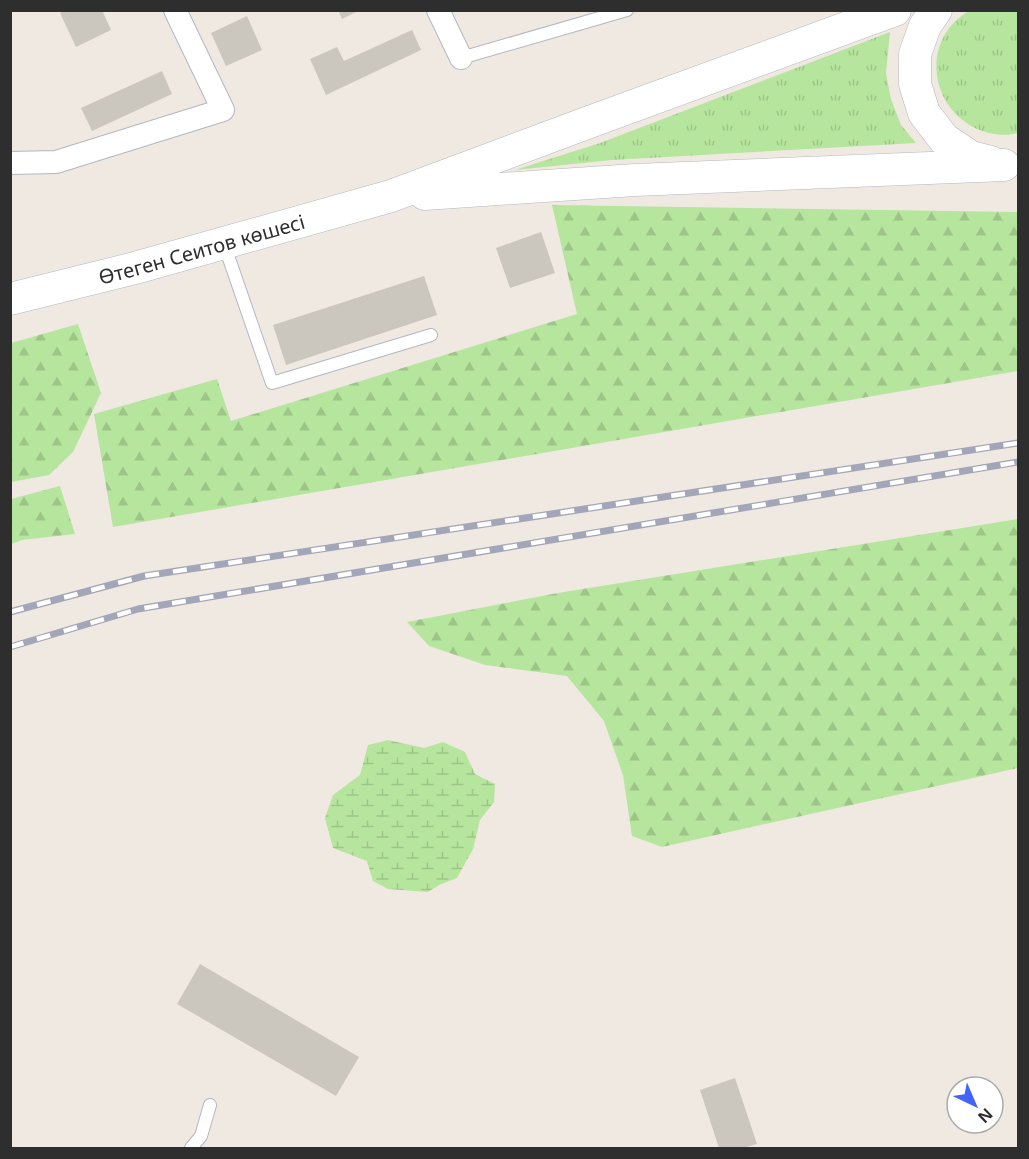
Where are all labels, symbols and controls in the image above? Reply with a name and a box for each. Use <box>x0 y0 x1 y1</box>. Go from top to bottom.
street label: Өтеген Сеитов көшесі <box>96 207 308 290</box>
north arrow <box>945 1075 1005 1135</box>
text: N <box>973 1103 998 1128</box>

